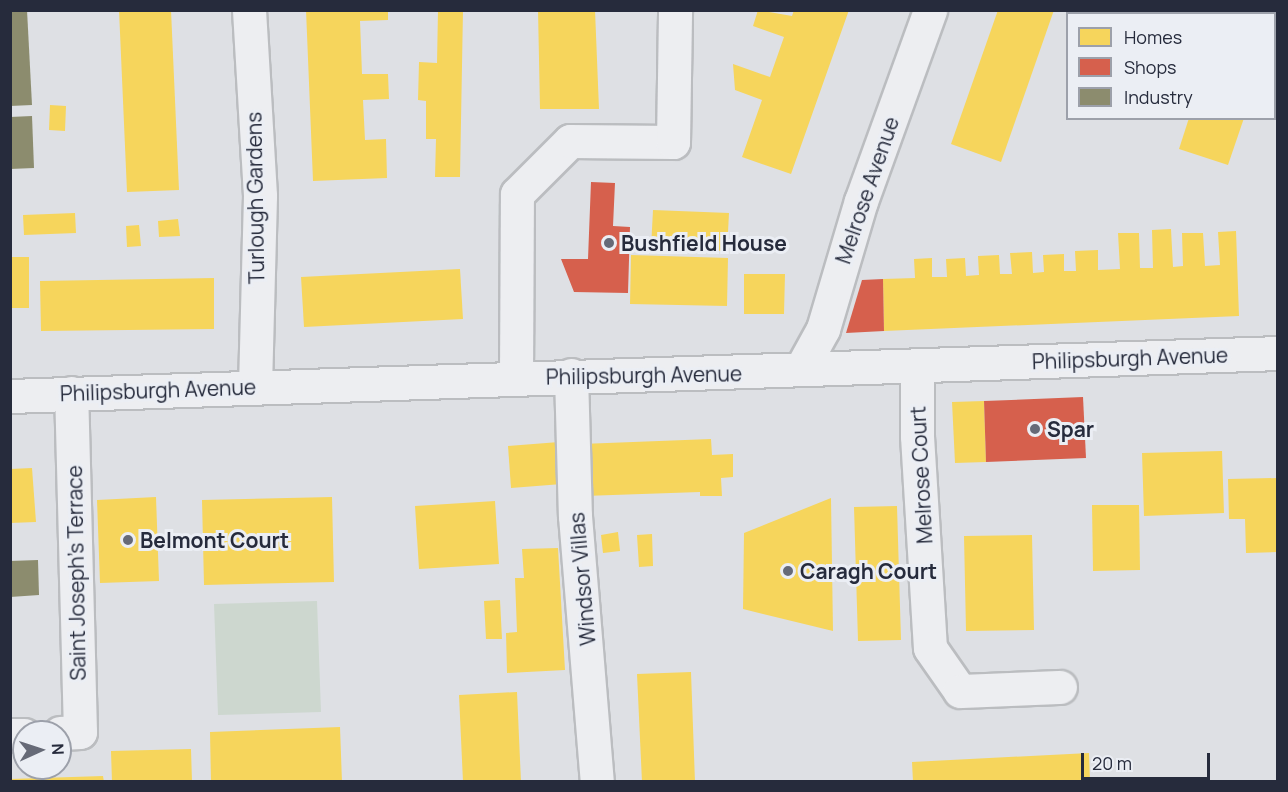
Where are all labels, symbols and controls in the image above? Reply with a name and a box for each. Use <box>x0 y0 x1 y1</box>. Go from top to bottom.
legend <box>1066 12 1276 120</box>
text: Homes <box>1124 25 1182 49</box>
text: Shops <box>1124 55 1176 79</box>
text: Industry <box>1124 85 1193 109</box>
street label: Turlough Gardens <box>241 112 269 284</box>
street label: Melrose Avenue <box>830 113 904 267</box>
place label: Bushfield House <box>621 230 787 256</box>
marker: Bushfield House <box>602 236 616 250</box>
street label: Philipsburgh Avenue <box>1031 342 1229 374</box>
street label: Philipsburgh Avenue <box>546 361 742 389</box>
street label: Philipsburgh Avenue <box>59 374 257 406</box>
street label: Melrose Court <box>905 405 937 545</box>
place label: Spar <box>1047 416 1094 442</box>
marker: Spar <box>1028 422 1042 436</box>
street label: Saint Joseph's Terrace <box>62 465 90 681</box>
street label: Windsor Villas <box>564 511 600 647</box>
place label: Belmont Court <box>140 527 289 553</box>
marker: Belmont Court <box>121 533 135 547</box>
place label: Caragh Court <box>800 558 937 584</box>
marker: Caragh Court <box>781 564 795 578</box>
north arrow <box>12 720 72 780</box>
scale bar <box>1084 741 1213 779</box>
text: N <box>47 743 69 755</box>
text: 20 m <box>1092 751 1132 775</box>

